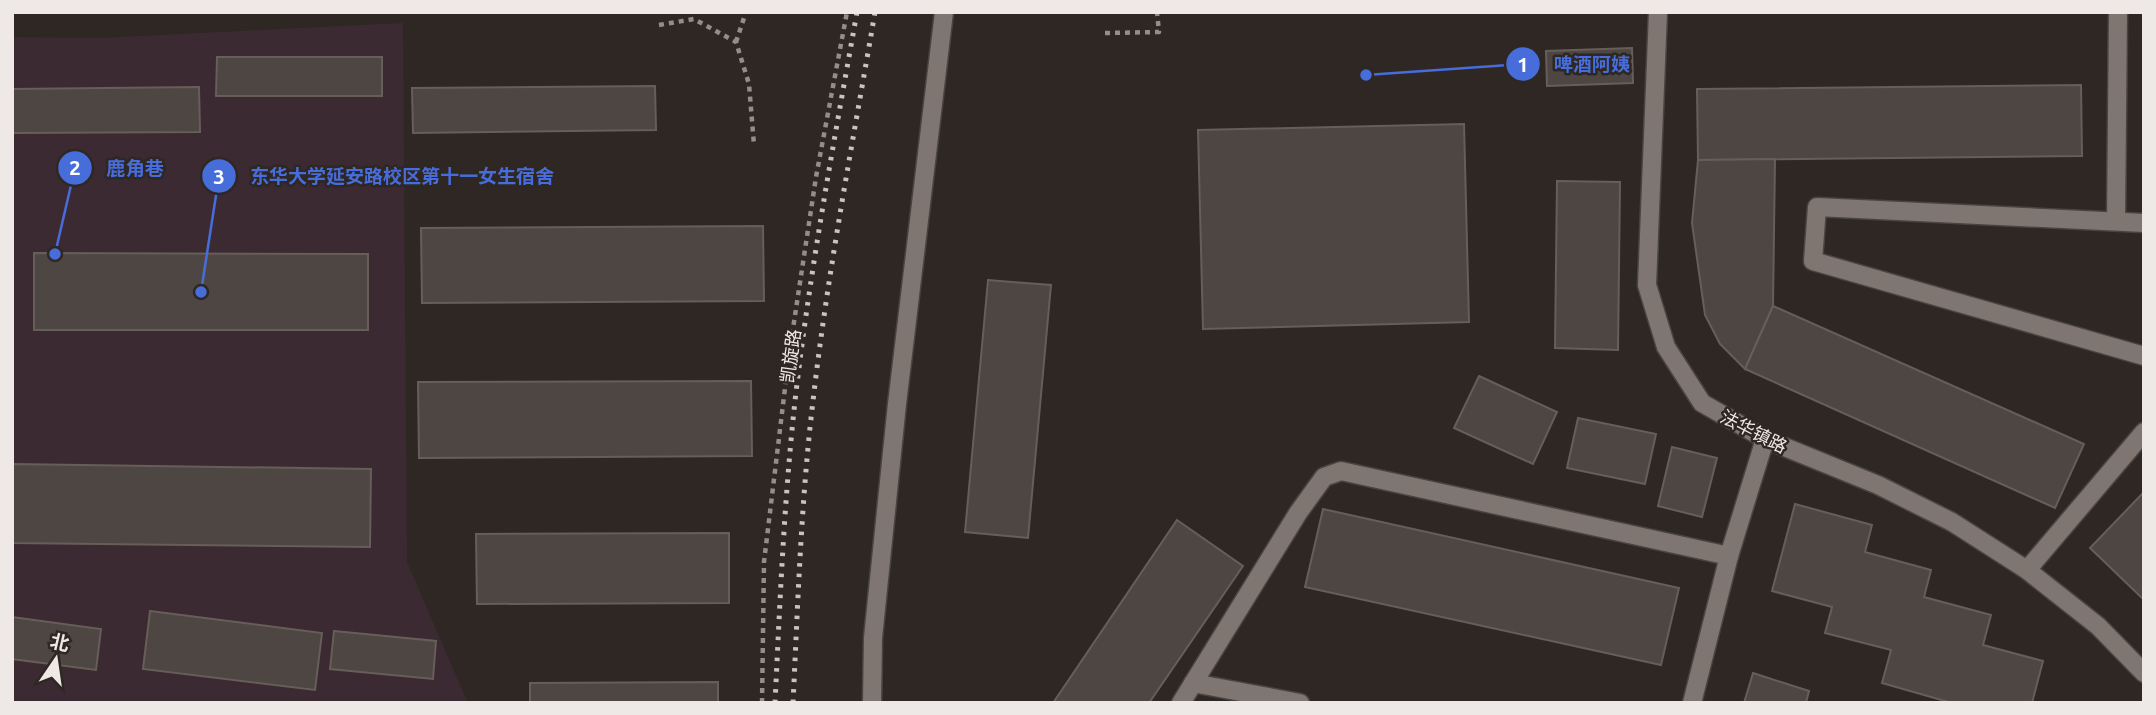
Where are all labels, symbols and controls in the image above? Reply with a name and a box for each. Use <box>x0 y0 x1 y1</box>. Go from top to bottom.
callout: 啤酒阿姨 <box>1505 44 1644 84</box>
text: 1 <box>1517 52 1529 76</box>
text: 啤酒阿姨 <box>1554 53 1630 75</box>
callout: 鹿角巷 <box>58 148 178 188</box>
text: 2 <box>69 155 81 179</box>
callout: 东华大学延安路校区第十一女生宿舍 <box>201 156 568 196</box>
text: 鹿角巷 <box>106 157 164 179</box>
text: 3 <box>213 164 225 188</box>
text: 东华大学延安路校区第十一女生宿舍 <box>250 165 554 187</box>
street label: 凯旋路 <box>776 328 804 384</box>
street label: 法华镇路 <box>1717 406 1791 456</box>
north arrow <box>21 624 91 694</box>
text: 北 <box>48 630 72 655</box>

